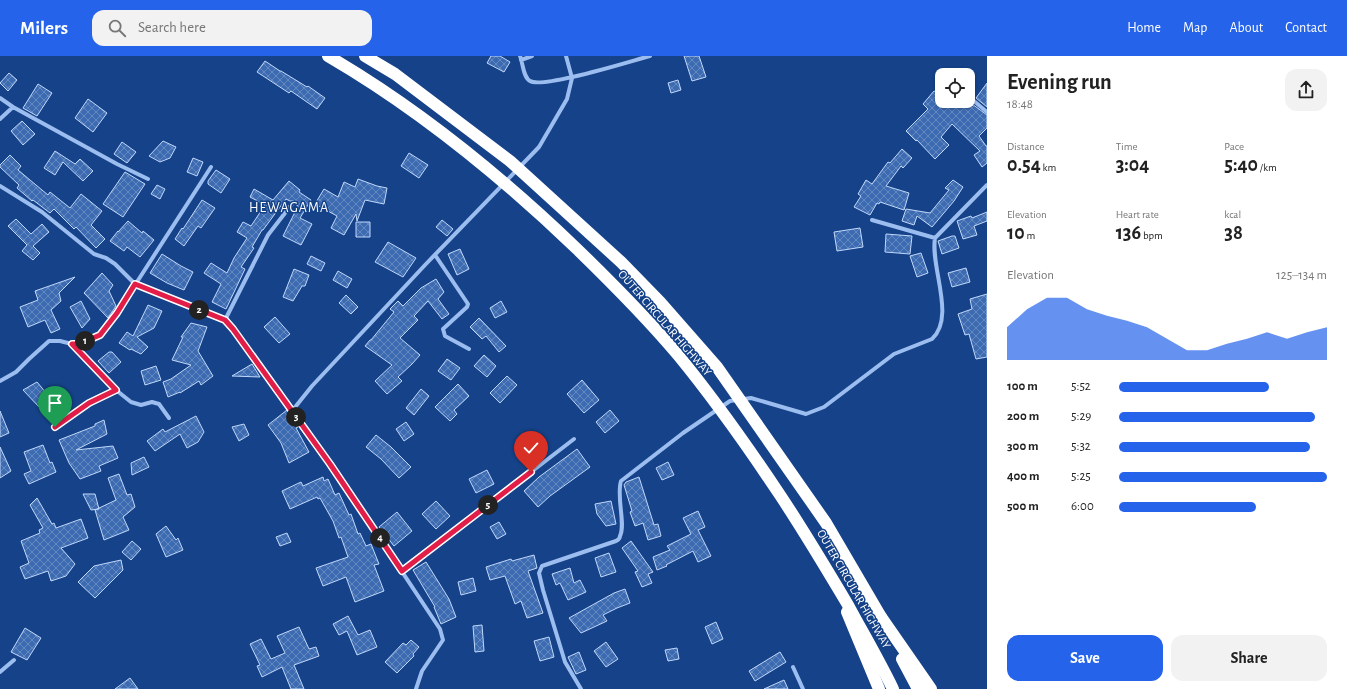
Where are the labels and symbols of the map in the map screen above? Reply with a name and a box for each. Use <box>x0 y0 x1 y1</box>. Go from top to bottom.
district label: HEWAGAMA <box>249 201 329 215</box>
street label: OUTER CIRCULAR HIGHWAY <box>616 268 714 379</box>
pin: 2 <box>189 300 209 320</box>
pin: 1 <box>75 331 95 351</box>
pin <box>38 386 72 427</box>
pin: 3 <box>286 407 306 427</box>
pin <box>514 431 548 472</box>
pin: 5 <box>478 495 498 515</box>
street label: OUTER CIRCULAR HIGHWAY <box>815 527 893 651</box>
pin: 4 <box>370 528 390 548</box>

